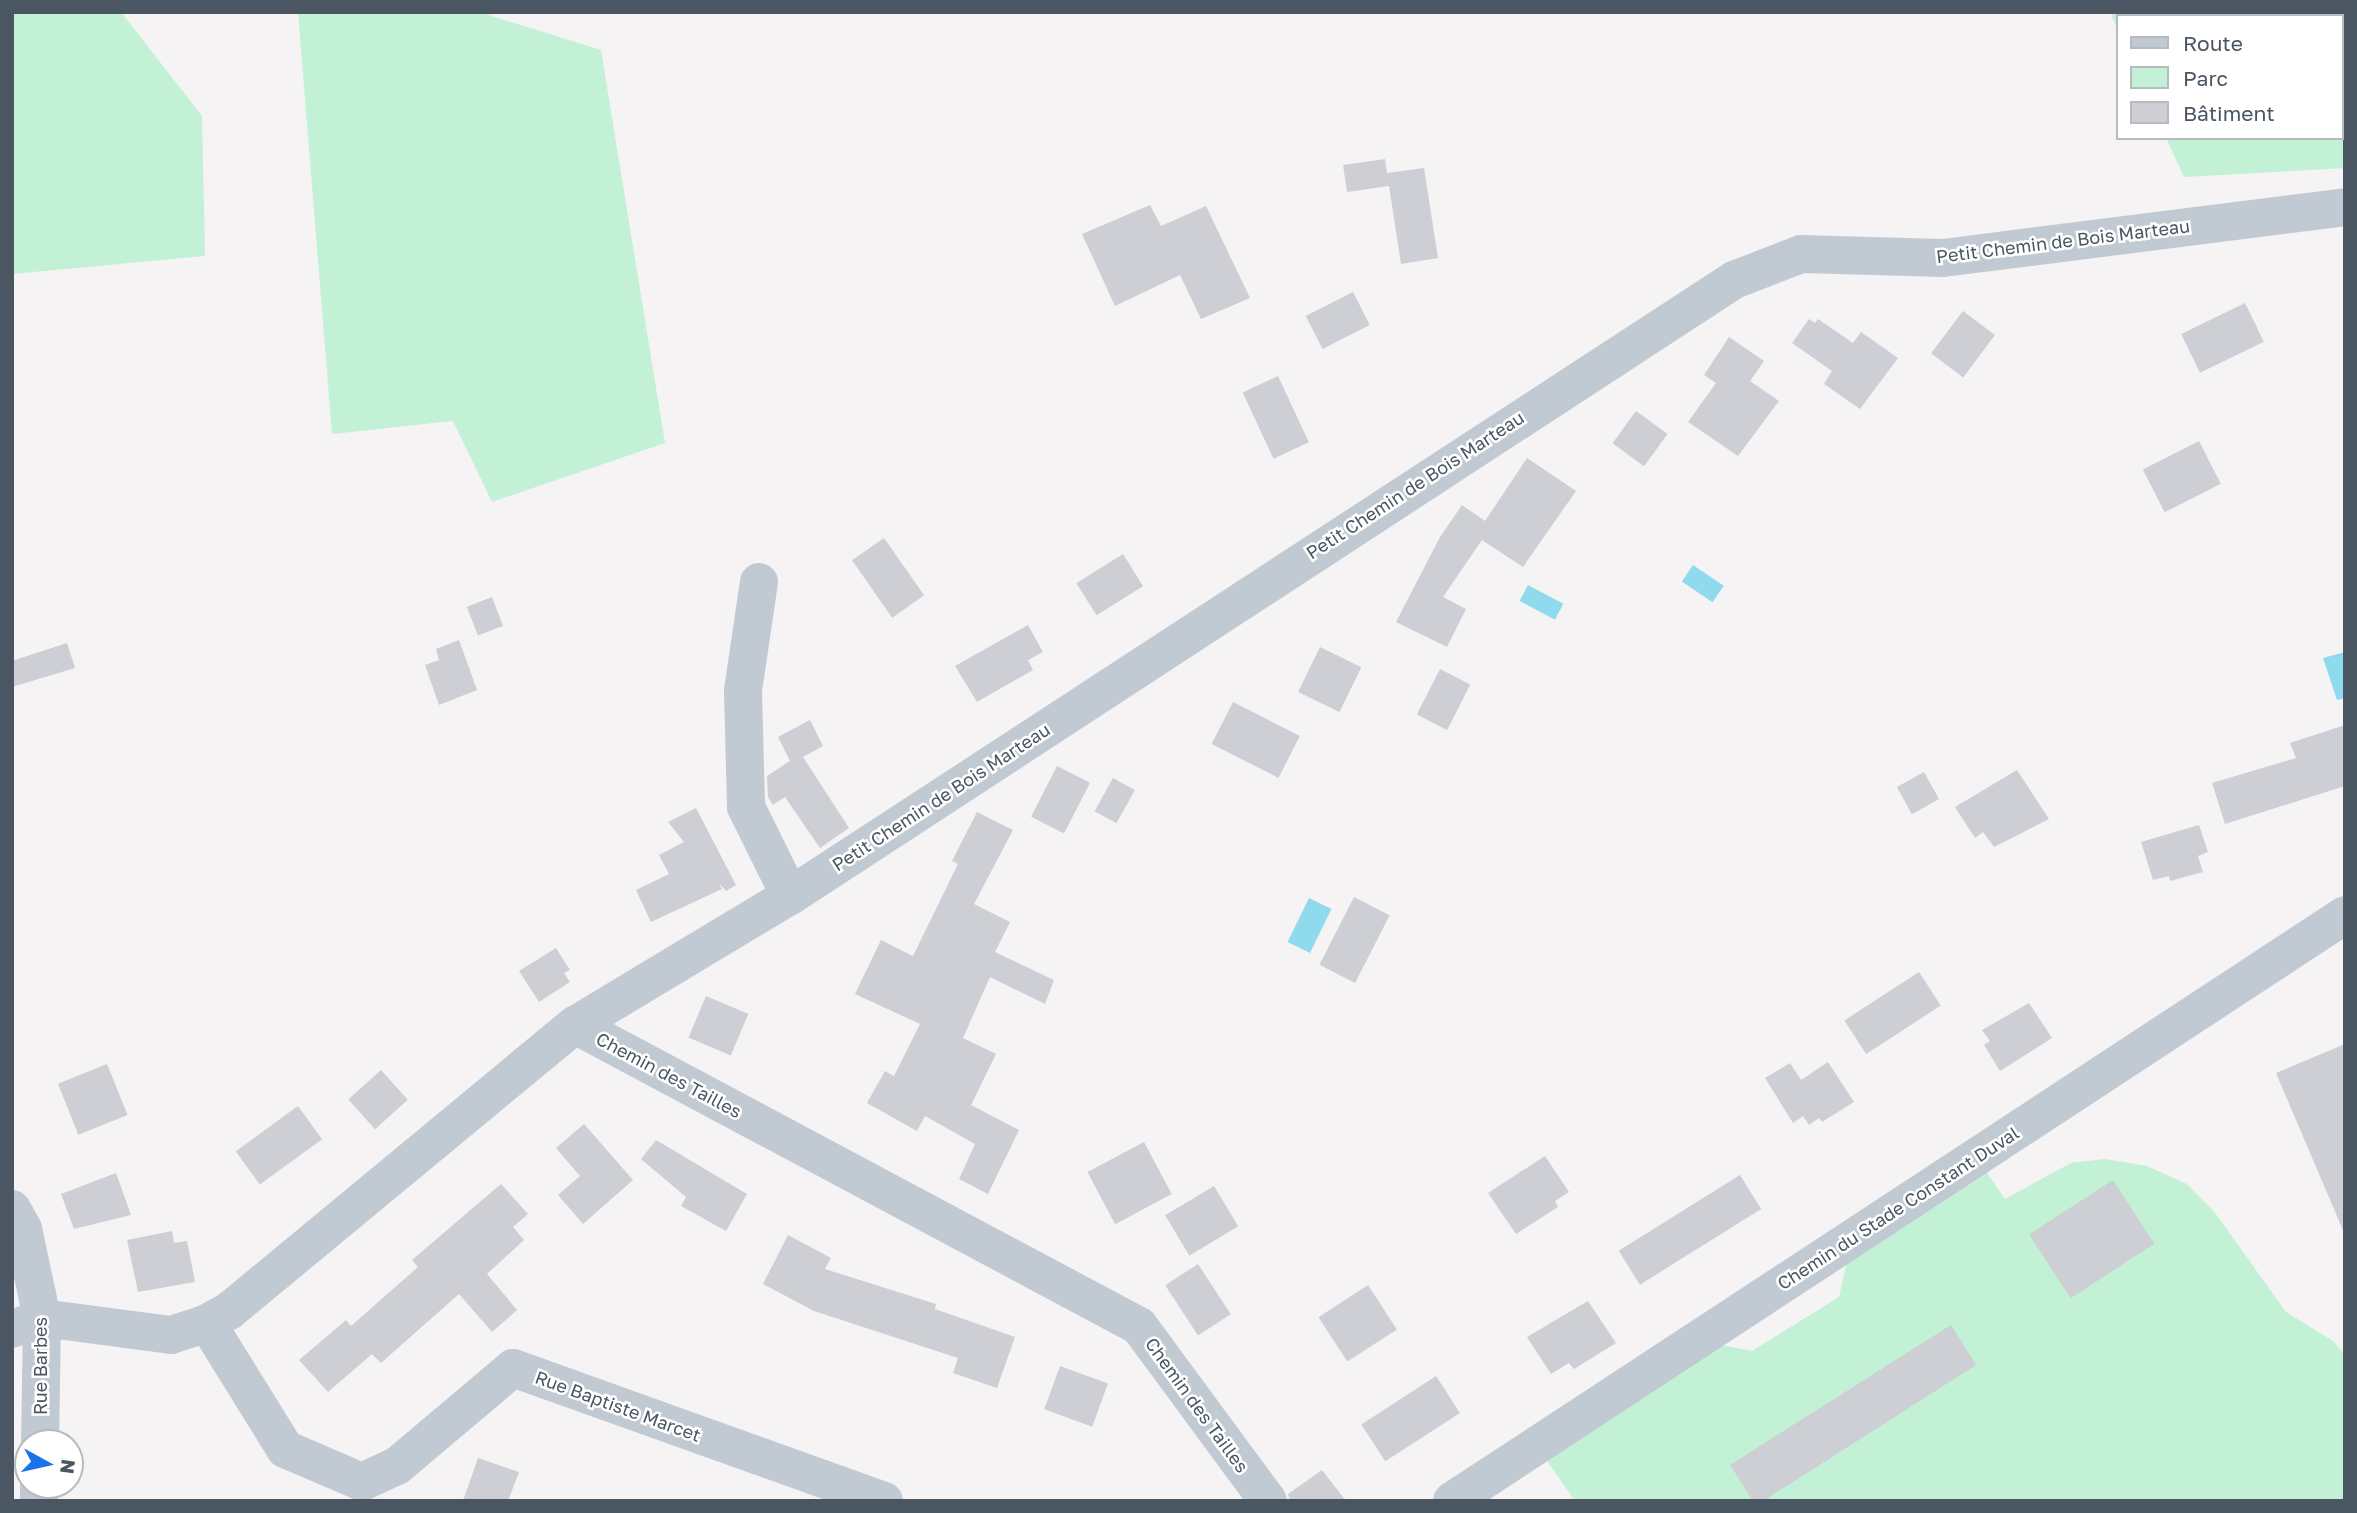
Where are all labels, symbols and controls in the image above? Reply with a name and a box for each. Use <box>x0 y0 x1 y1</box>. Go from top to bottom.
legend <box>2116 14 2343 140</box>
text: Route <box>2183 30 2243 56</box>
text: Parc <box>2183 65 2228 91</box>
text: Bâtiment <box>2183 100 2275 126</box>
street label: Petit Chemin de Bois Marteau <box>1935 215 2191 267</box>
street label: Petit Chemin de Bois Marteau <box>1302 406 1528 564</box>
street label: Petit Chemin de Bois Marteau <box>828 718 1054 876</box>
street label: Chemin des Tailles <box>593 1028 745 1122</box>
street label: Chemin du Stade Constant Duval <box>1773 1122 2023 1294</box>
street label: Rue Barbes <box>29 1317 51 1415</box>
street label: Chemin des Tailles <box>1141 1333 1253 1477</box>
street label: Rue Baptiste Marcet <box>532 1366 704 1446</box>
north arrow <box>14 1429 84 1499</box>
text: N <box>56 1458 81 1475</box>

